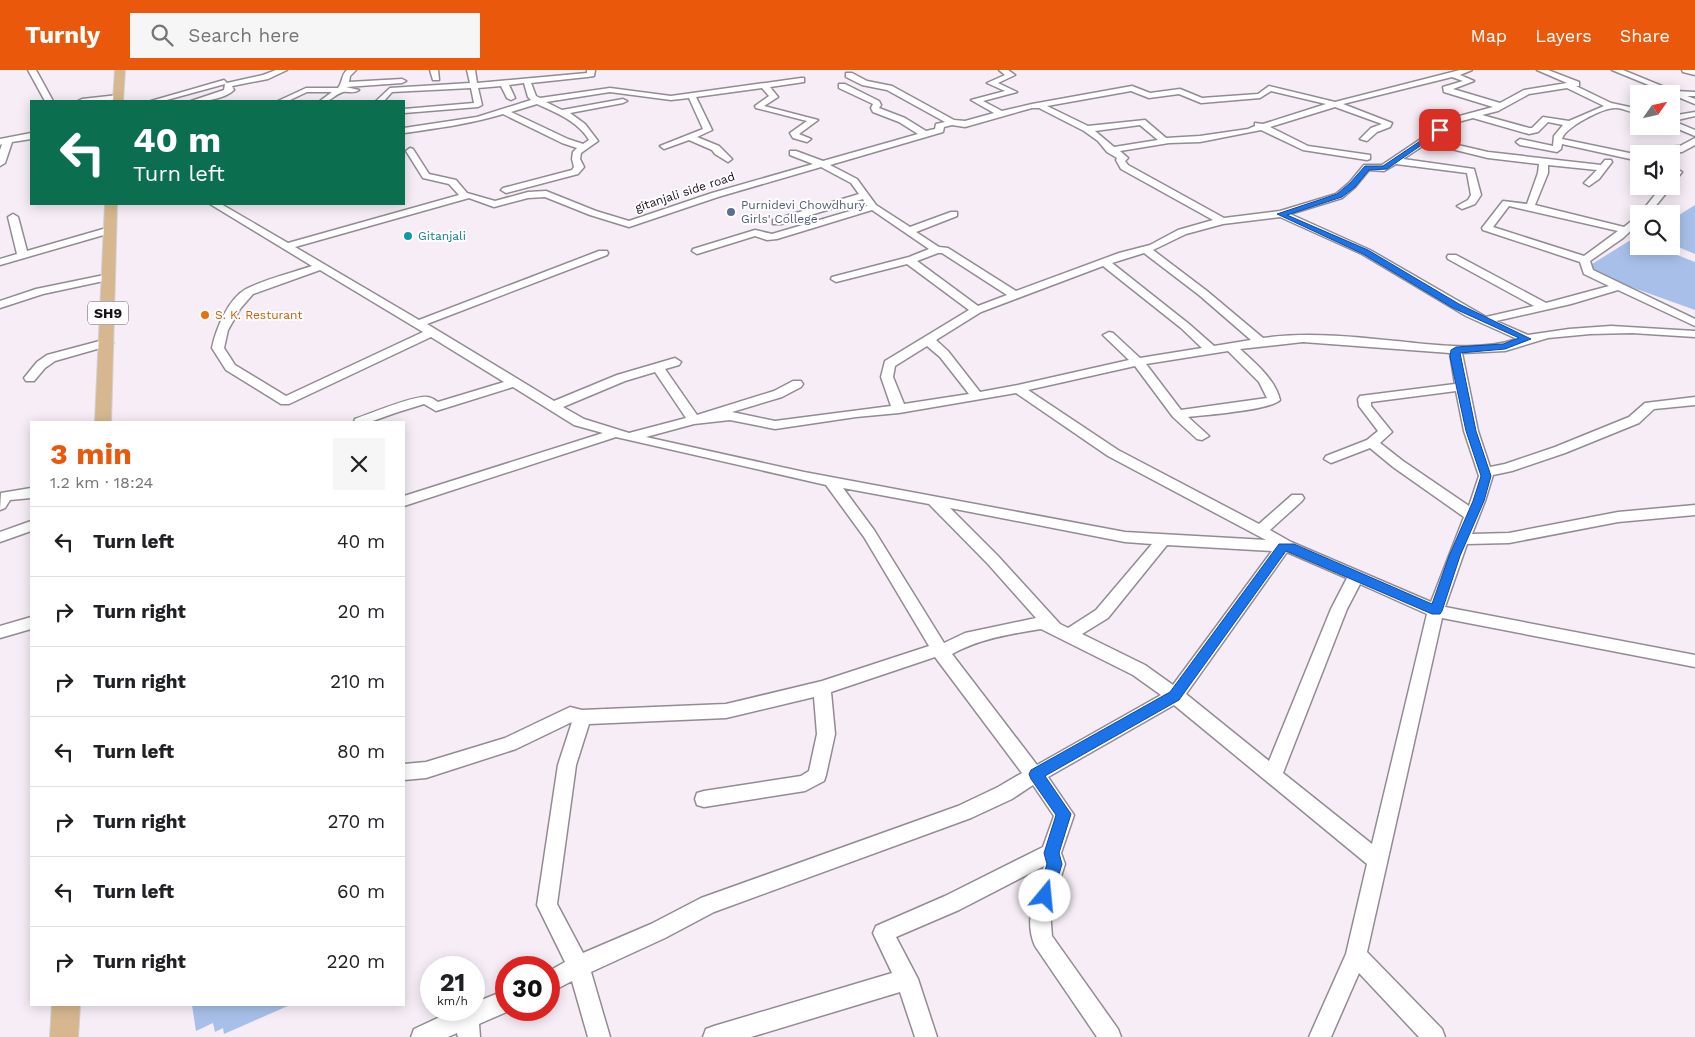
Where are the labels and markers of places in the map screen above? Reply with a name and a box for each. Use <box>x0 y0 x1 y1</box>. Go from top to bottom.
pin <box>1419 109 1461 151</box>
place label: Purnidevi Chowdhury Girls' College <box>741 198 866 226</box>
marker: Purnidevi Chowdhury Girls' College <box>725 206 737 218</box>
place label: Gitanjali <box>418 229 466 243</box>
marker: Gitanjali <box>402 230 414 242</box>
place label: S. K. Resturant <box>215 308 302 322</box>
marker: S. K. Resturant <box>199 309 211 321</box>

